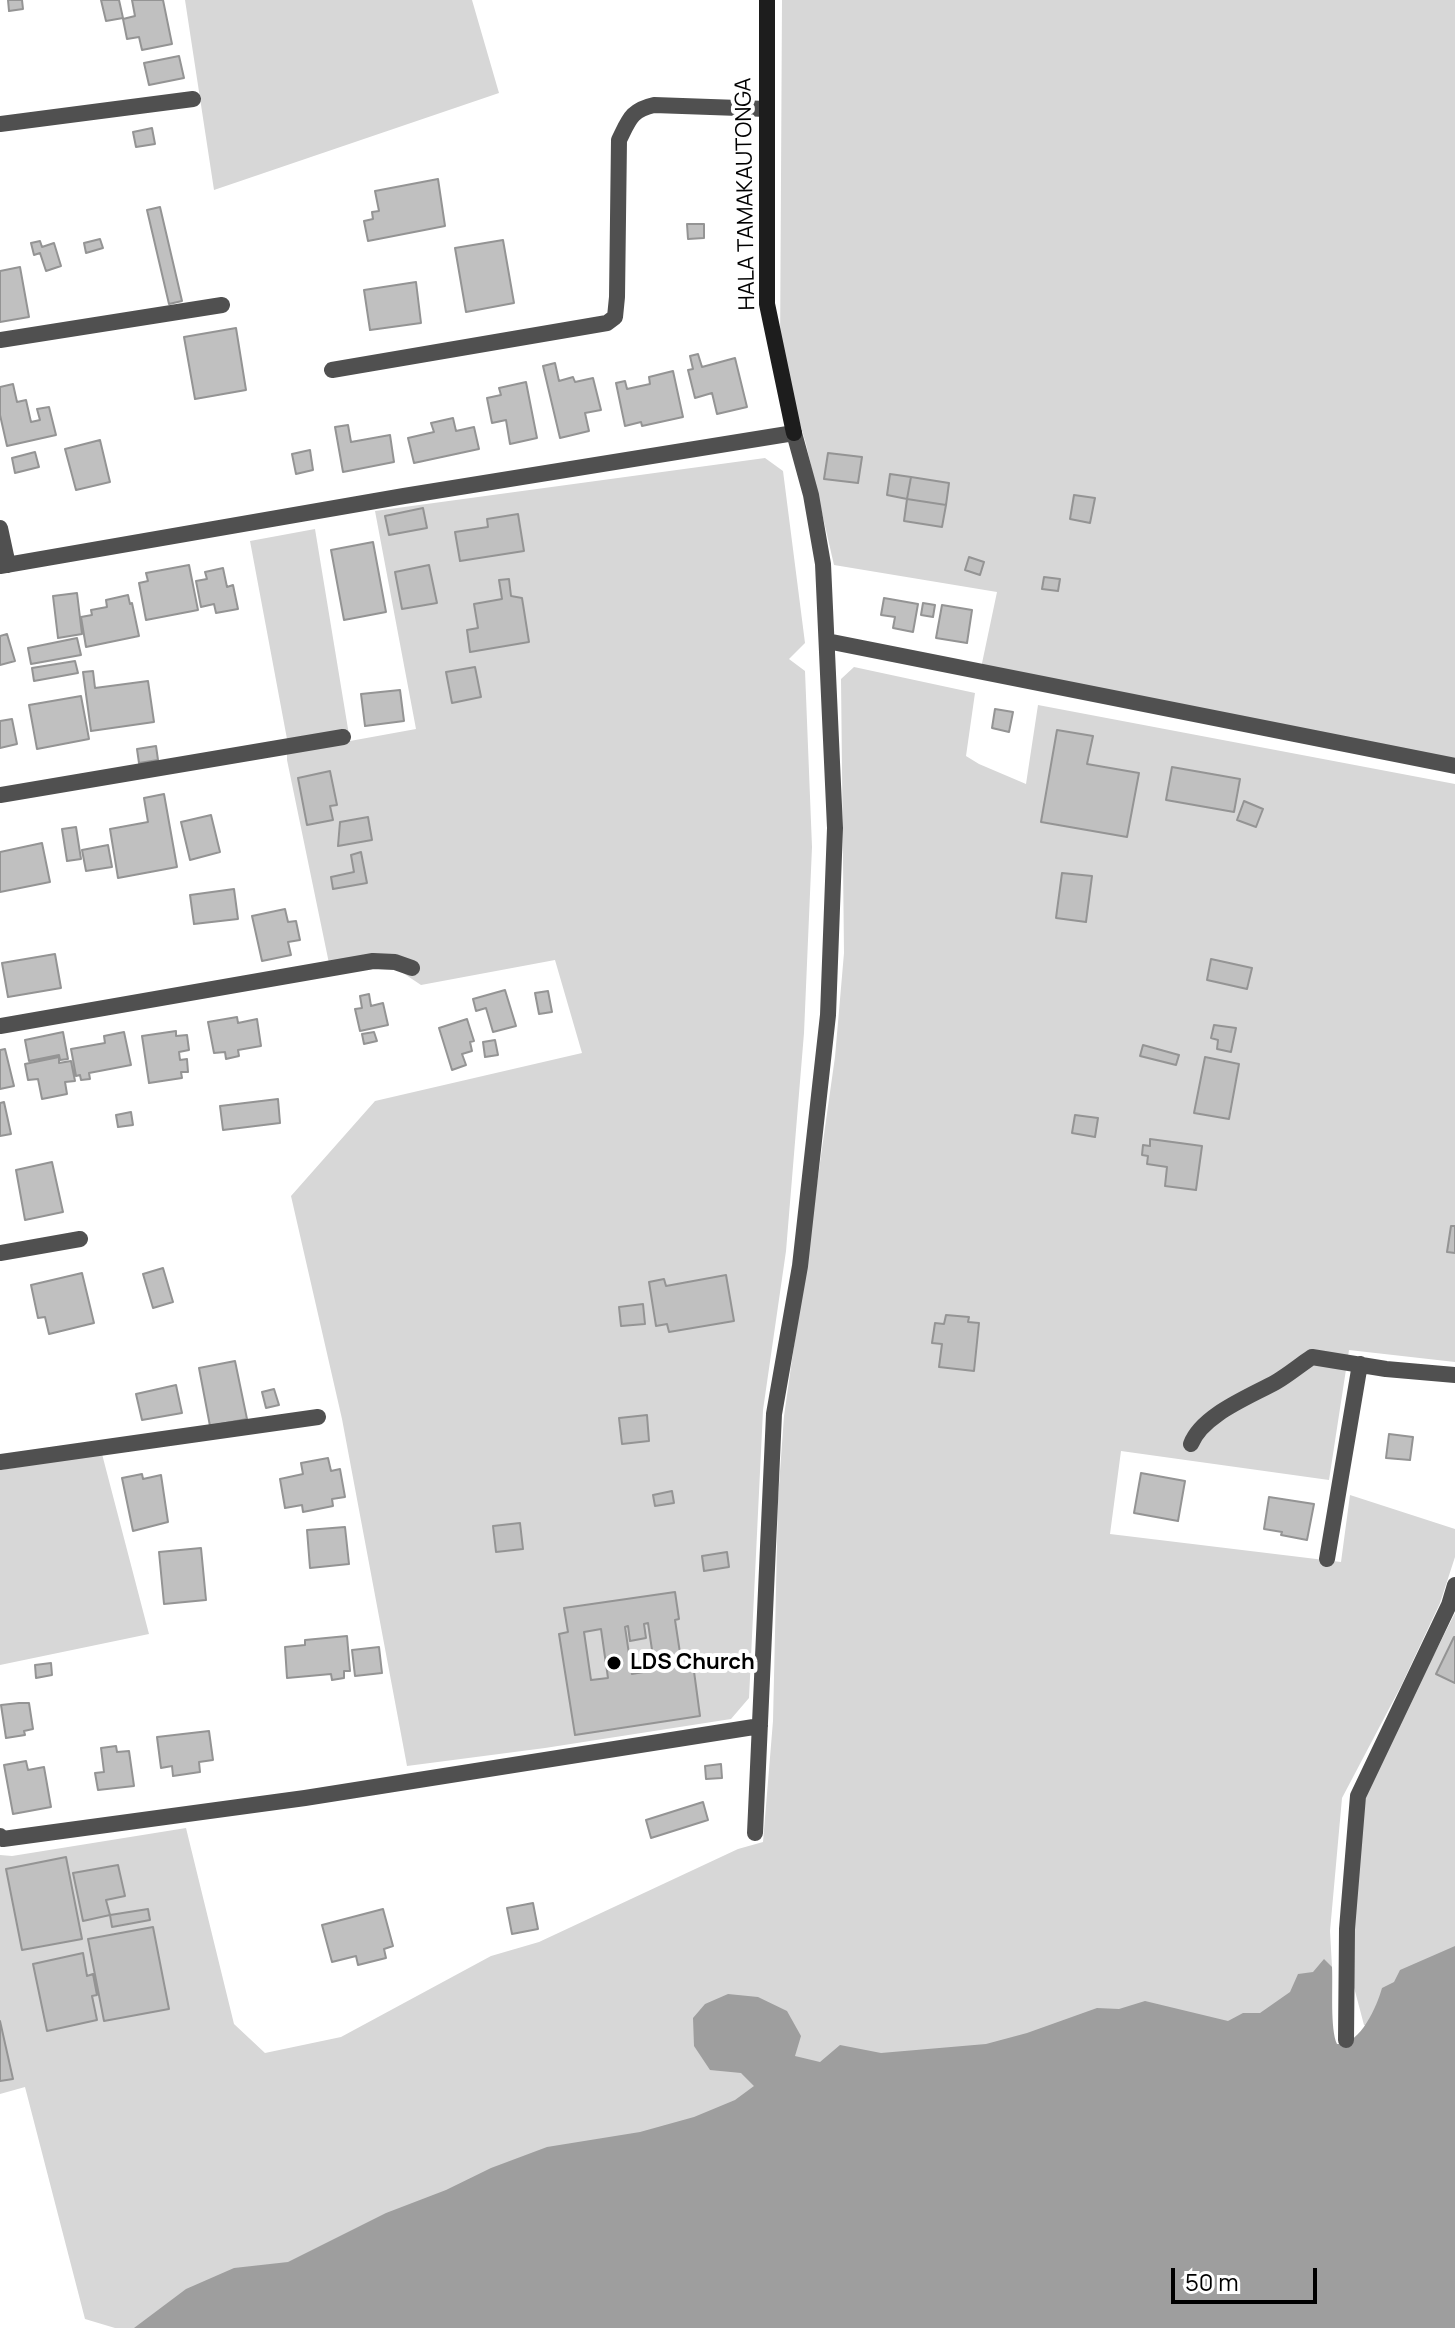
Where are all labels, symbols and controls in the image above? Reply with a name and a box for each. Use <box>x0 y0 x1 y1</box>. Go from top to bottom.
street label: HALA TAMAKAUTONGA <box>731 77 761 311</box>
place label: LDS Church <box>630 1650 755 1676</box>
marker: LDS Church <box>605 1654 623 1672</box>
scale bar <box>1175 2252 1321 2302</box>
text: 50 m <box>1185 2265 1239 2298</box>

